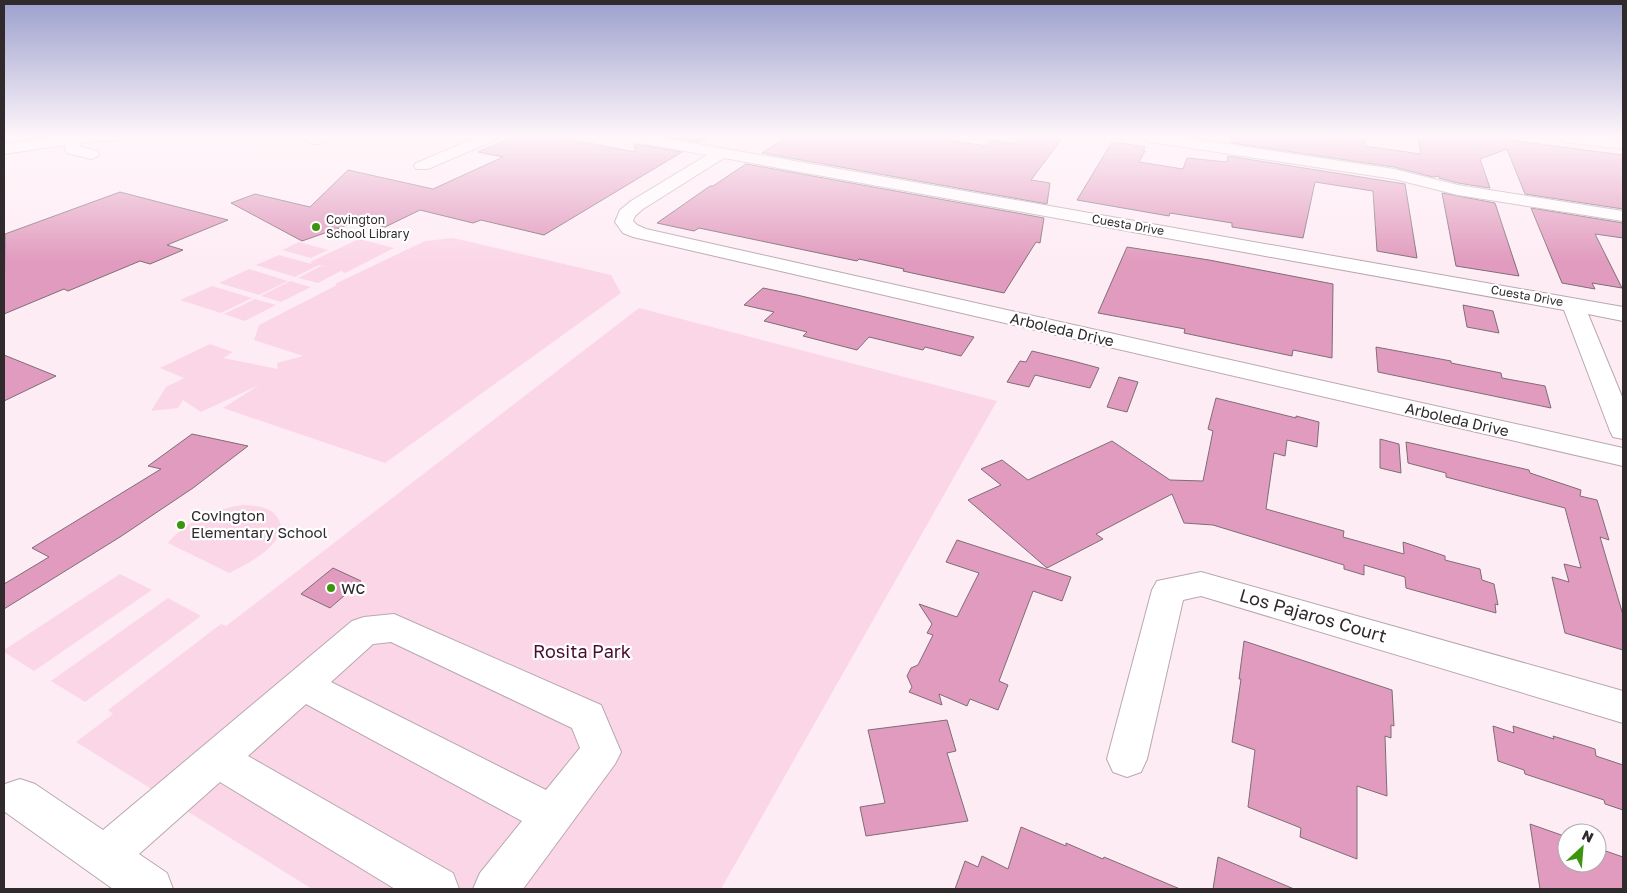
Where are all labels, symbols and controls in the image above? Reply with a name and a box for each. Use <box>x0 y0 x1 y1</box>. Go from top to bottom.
street label: Cuesta Drive <box>1091 211 1165 238</box>
place label: Covington School Library <box>326 212 410 241</box>
marker: Covington School Library <box>310 221 322 233</box>
street label: Cuesta Drive <box>1490 282 1564 309</box>
street label: Arboleda Drive <box>1009 308 1116 350</box>
street label: Arboleda Drive <box>1404 398 1511 440</box>
place label: Covington Elementary School <box>191 506 327 541</box>
marker: Covington Elementary School <box>175 519 187 531</box>
place label: wc <box>341 576 365 598</box>
marker: wc <box>325 582 337 594</box>
street label: Los Pajaros Court <box>1237 584 1389 647</box>
park label: Rosita Park <box>533 640 631 662</box>
north arrow <box>1557 823 1607 873</box>
text: N <box>1579 826 1596 846</box>

